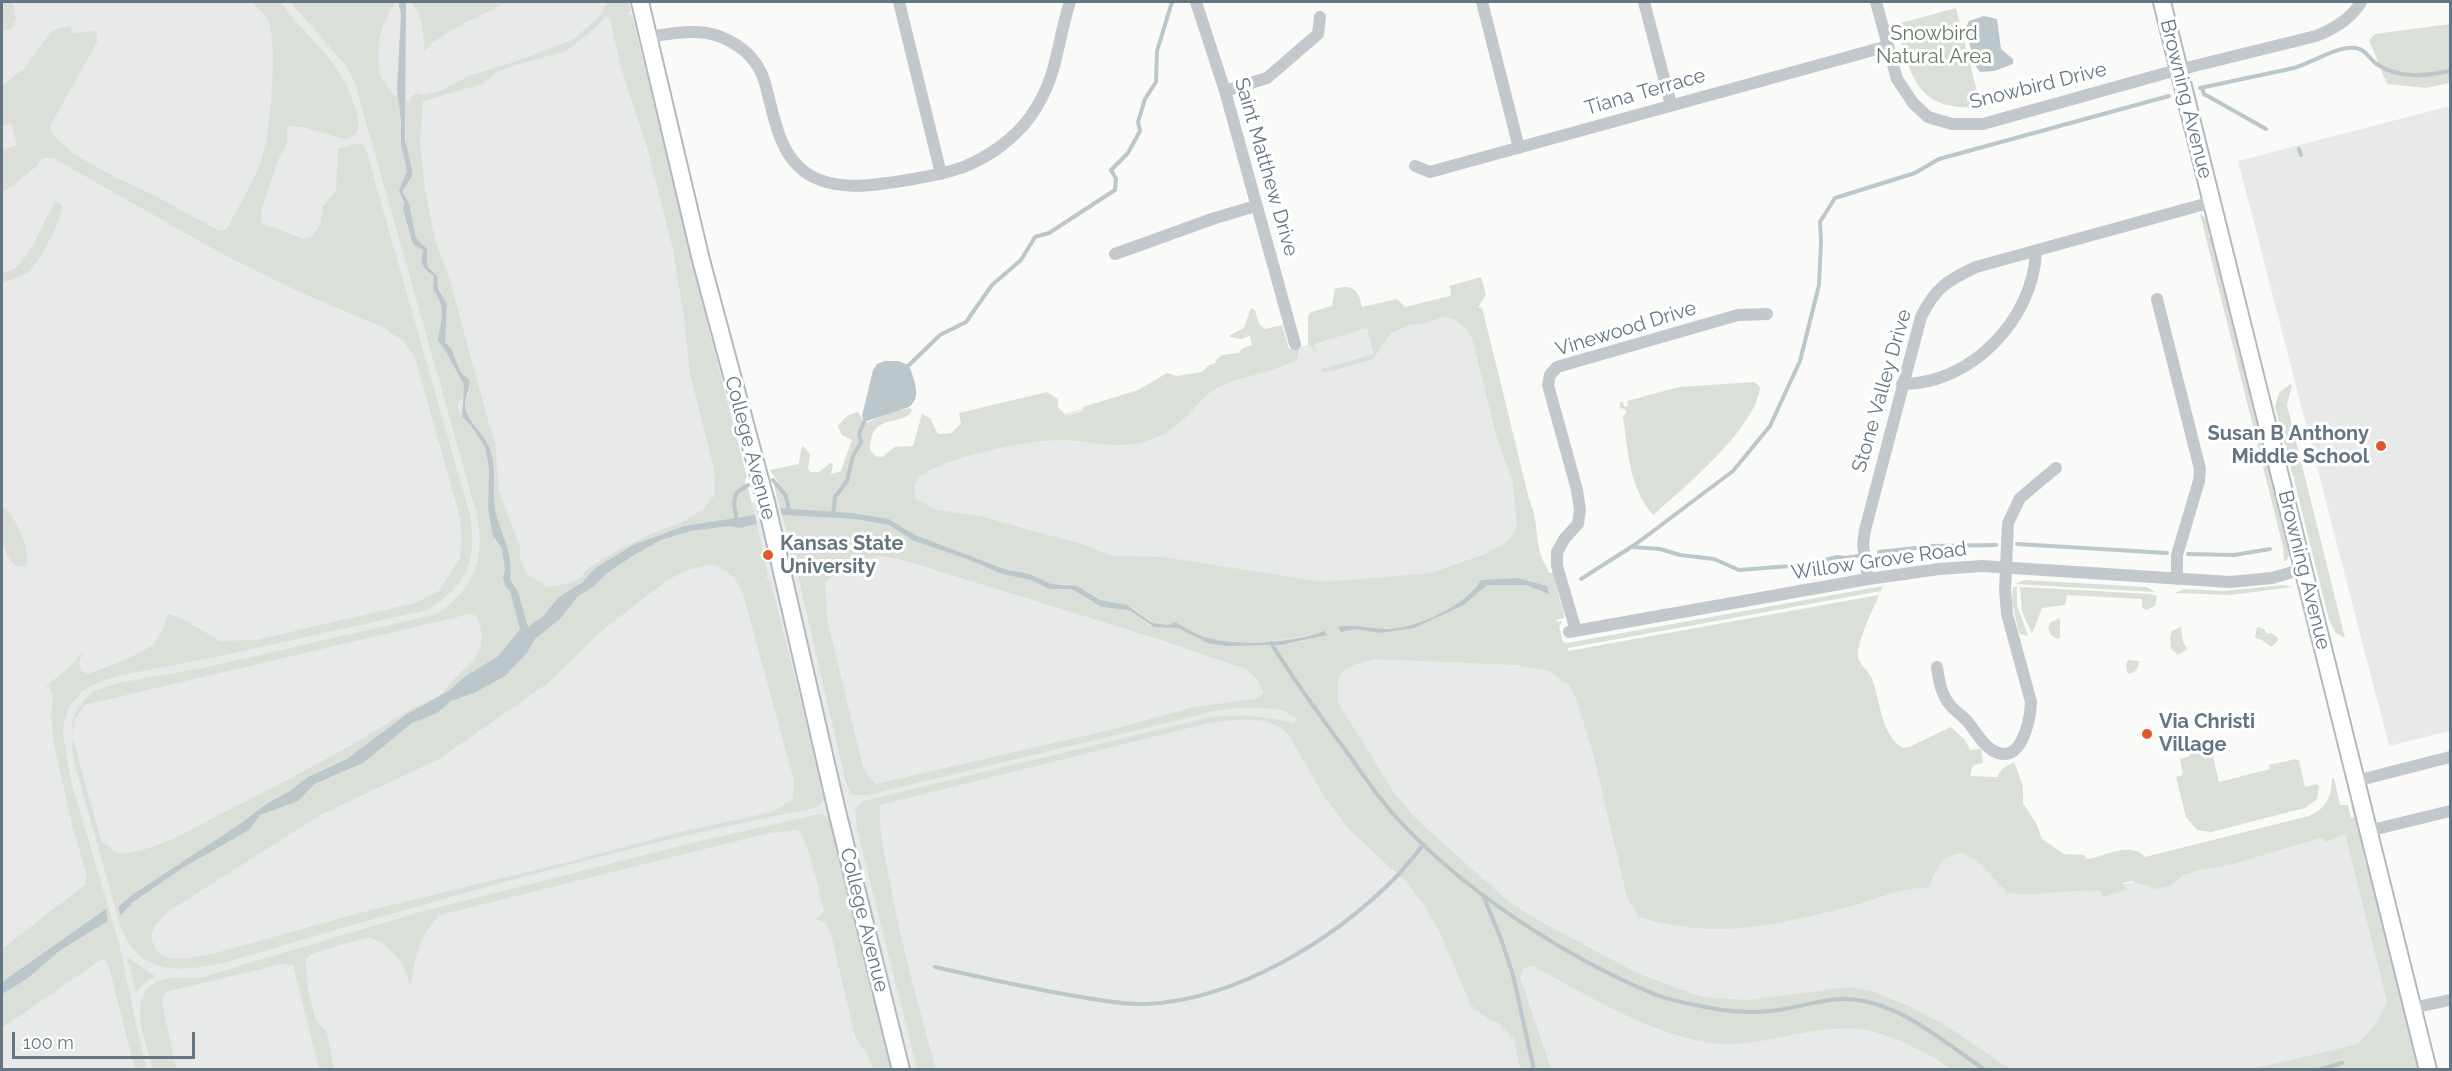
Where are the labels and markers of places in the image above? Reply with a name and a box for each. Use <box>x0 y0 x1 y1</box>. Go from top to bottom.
place label: Susan B Anthony Middle School <box>2208 422 2369 469</box>
marker: Susan B Anthony Middle School <box>2374 439 2388 453</box>
place label: Kansas State University <box>780 532 904 579</box>
marker: Kansas State University <box>761 548 775 562</box>
place label: Via Christi Village <box>2159 710 2255 757</box>
marker: Via Christi Village <box>2140 727 2154 741</box>

